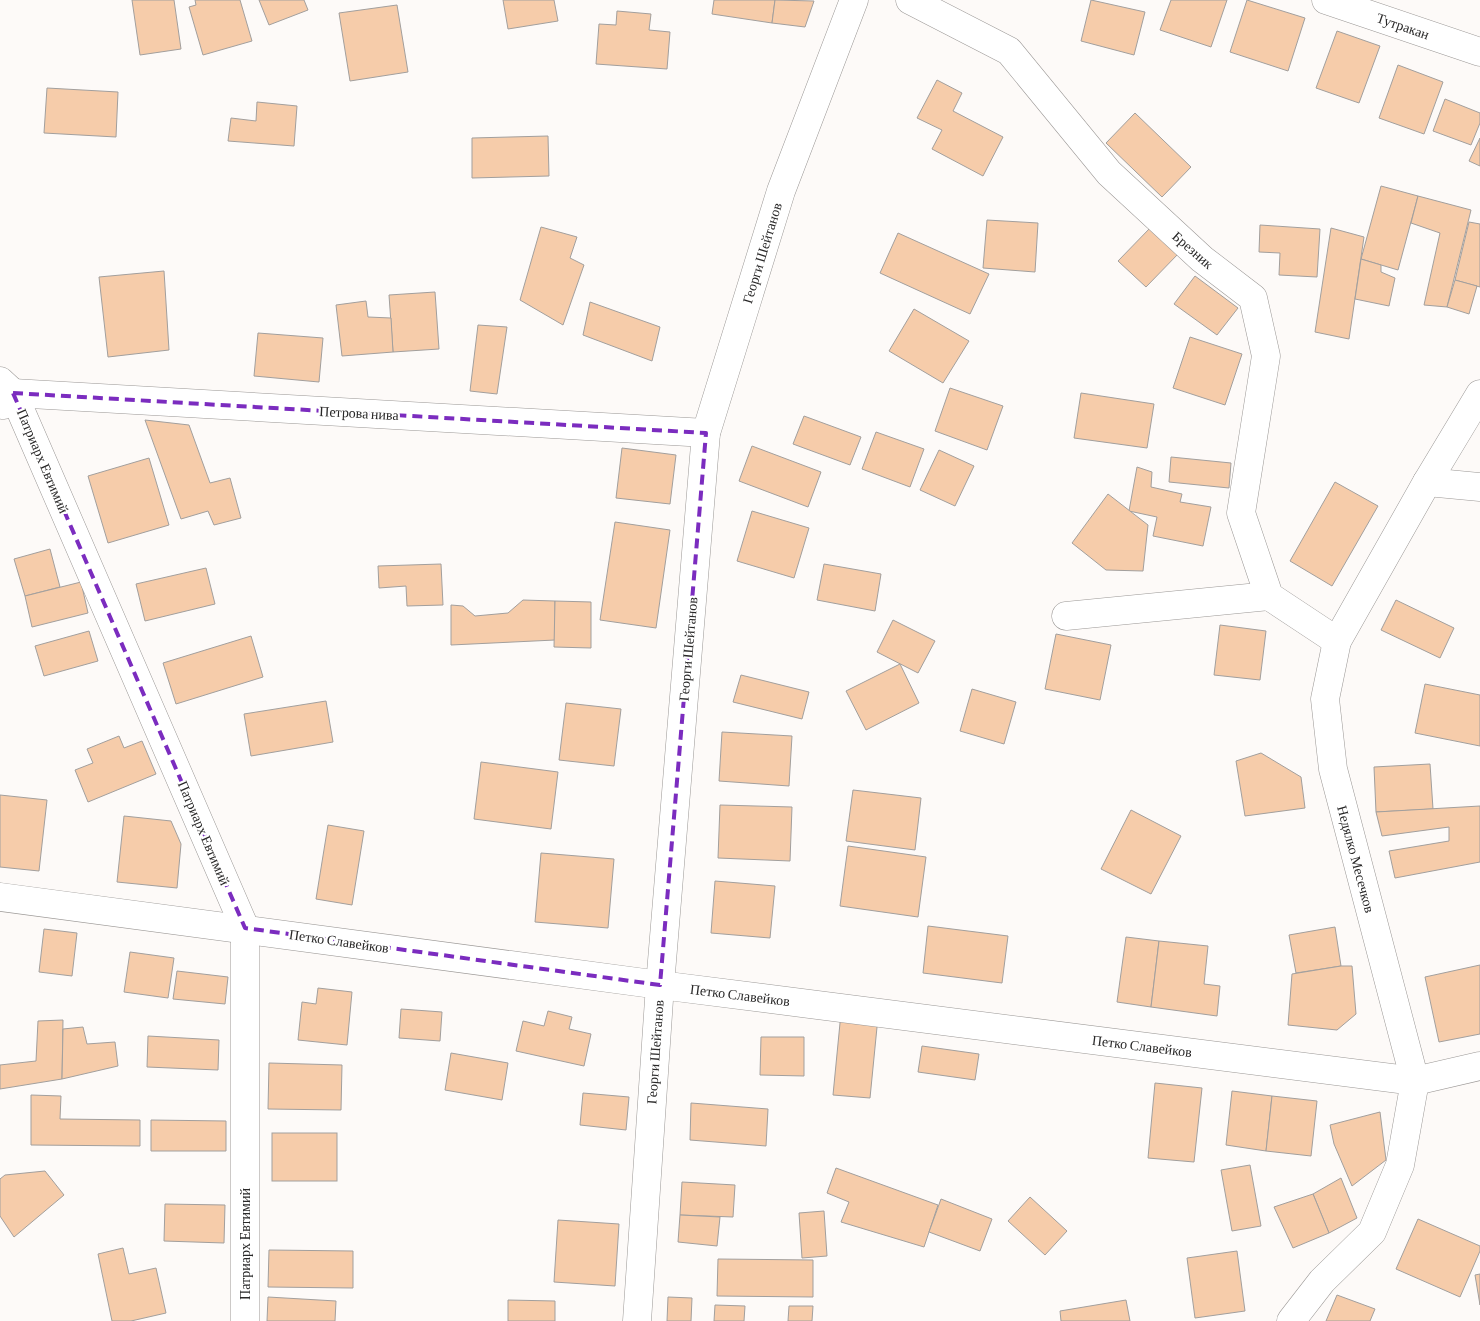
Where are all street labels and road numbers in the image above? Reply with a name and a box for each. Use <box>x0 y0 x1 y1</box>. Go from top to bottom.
street label: Тутракан <box>1375 10 1432 43</box>
street label: Георги Шейтанов <box>739 200 785 305</box>
street label: Брезник <box>1169 228 1217 272</box>
street label: Петрова нива <box>319 403 400 423</box>
street label: Патриарх Евтимий <box>14 406 72 516</box>
street label: Георги Шейтанов <box>675 596 701 702</box>
street label: Патриарх Евтимий <box>175 778 233 888</box>
street label: Недялко Месечков <box>1334 804 1378 915</box>
street label: Петко Славейков <box>288 926 390 956</box>
street label: Петко Славейков <box>689 981 791 1009</box>
street label: Георги Шейтанов <box>643 999 667 1105</box>
street label: Петко Славейков <box>1091 1032 1193 1060</box>
street label: Патриарх Евтимий <box>237 1188 253 1300</box>

